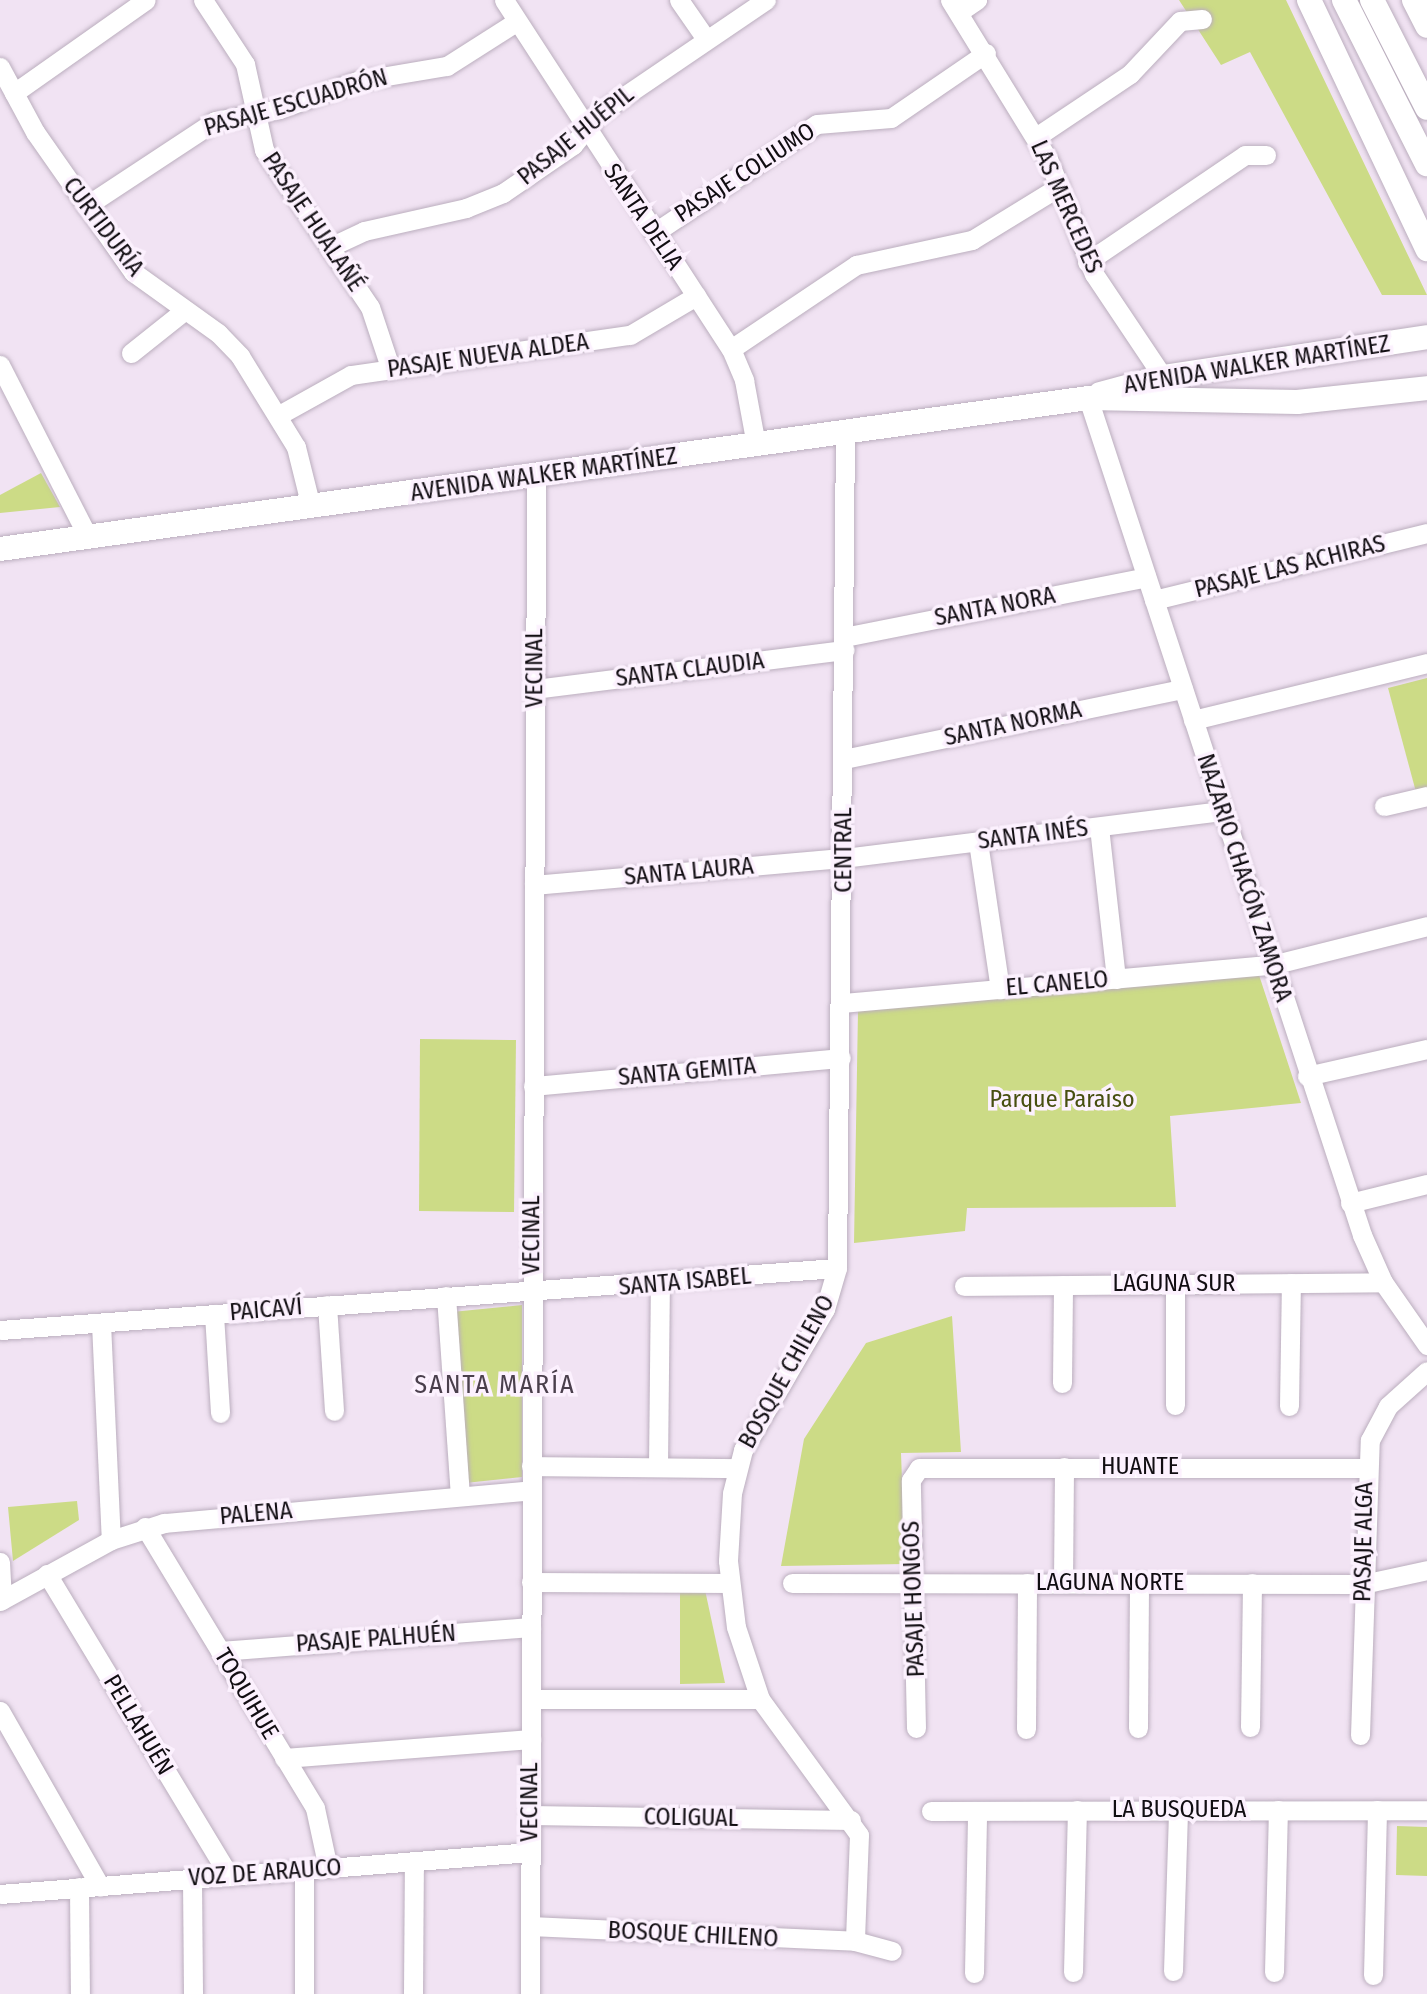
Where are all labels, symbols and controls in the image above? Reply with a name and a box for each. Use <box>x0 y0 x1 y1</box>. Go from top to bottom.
street label: PASAJE ESCUADRÓN <box>201 63 391 143</box>
street label: PASAJE HUÉPIL <box>512 80 640 192</box>
street label: PASAJE COLIUMO <box>670 117 820 229</box>
street label: LAS MERCEDES <box>1024 136 1108 278</box>
street label: PASAJE HUALAÑÉ <box>256 147 370 297</box>
street label: SANTA DELIA <box>597 158 689 276</box>
street label: CURTIDURÍA <box>57 172 149 282</box>
street label: PASAJE NUEVA ALDEA <box>386 328 590 384</box>
street label: AVENIDA WALKER MARTÍNEZ <box>1122 330 1392 400</box>
street label: AVENIDA WALKER MARTÍNEZ <box>409 442 679 508</box>
street label: PASAJE LAS ACHIRAS <box>1192 529 1388 605</box>
street label: SANTA NORA <box>932 581 1058 633</box>
street label: VECINAL <box>521 628 549 708</box>
street label: SANTA CLAUDIA <box>614 647 766 693</box>
street label: SANTA NORMA <box>942 695 1084 753</box>
street label: NAZARIO CHACÓN ZAMORA <box>1190 750 1298 1006</box>
street label: CENTRAL <box>830 807 858 893</box>
street label: SANTA INÉS <box>976 814 1090 856</box>
street label: SANTA LAURA <box>623 852 755 892</box>
street label: EL CANELO <box>1005 965 1109 1003</box>
street label: SANTA GEMITA <box>617 1052 757 1092</box>
park label: Parque Paraíso <box>989 1086 1135 1114</box>
street label: VECINAL <box>518 1195 546 1275</box>
street label: SANTA ISABEL <box>618 1262 752 1302</box>
street label: LAGUNA SUR <box>1113 1270 1235 1298</box>
street label: BOSQUE CHILENO <box>733 1290 841 1454</box>
street label: PAICAVÍ <box>228 1292 304 1328</box>
district label: SANTA MARÍA <box>416 1369 574 1401</box>
street label: HUANTE <box>1101 1453 1179 1481</box>
street label: PASAJE ALGA <box>1349 1482 1379 1602</box>
street label: PALENA <box>218 1496 294 1532</box>
street label: PASAJE HONGOS <box>897 1520 931 1678</box>
street label: LAGUNA NORTE <box>1036 1569 1184 1597</box>
street label: PASAJE PALHUÉN <box>295 1619 457 1659</box>
street label: TOQUIHUE <box>208 1643 284 1745</box>
street label: PELLAHUÉN <box>97 1670 179 1780</box>
street label: VECINAL <box>516 1762 544 1842</box>
street label: LA BUSQUEDA <box>1112 1796 1246 1824</box>
street label: COLIGUAL <box>643 1803 739 1833</box>
street label: VOZ DE ARAUCO <box>188 1853 342 1893</box>
street label: BOSQUE CHILENO <box>607 1916 779 1954</box>

